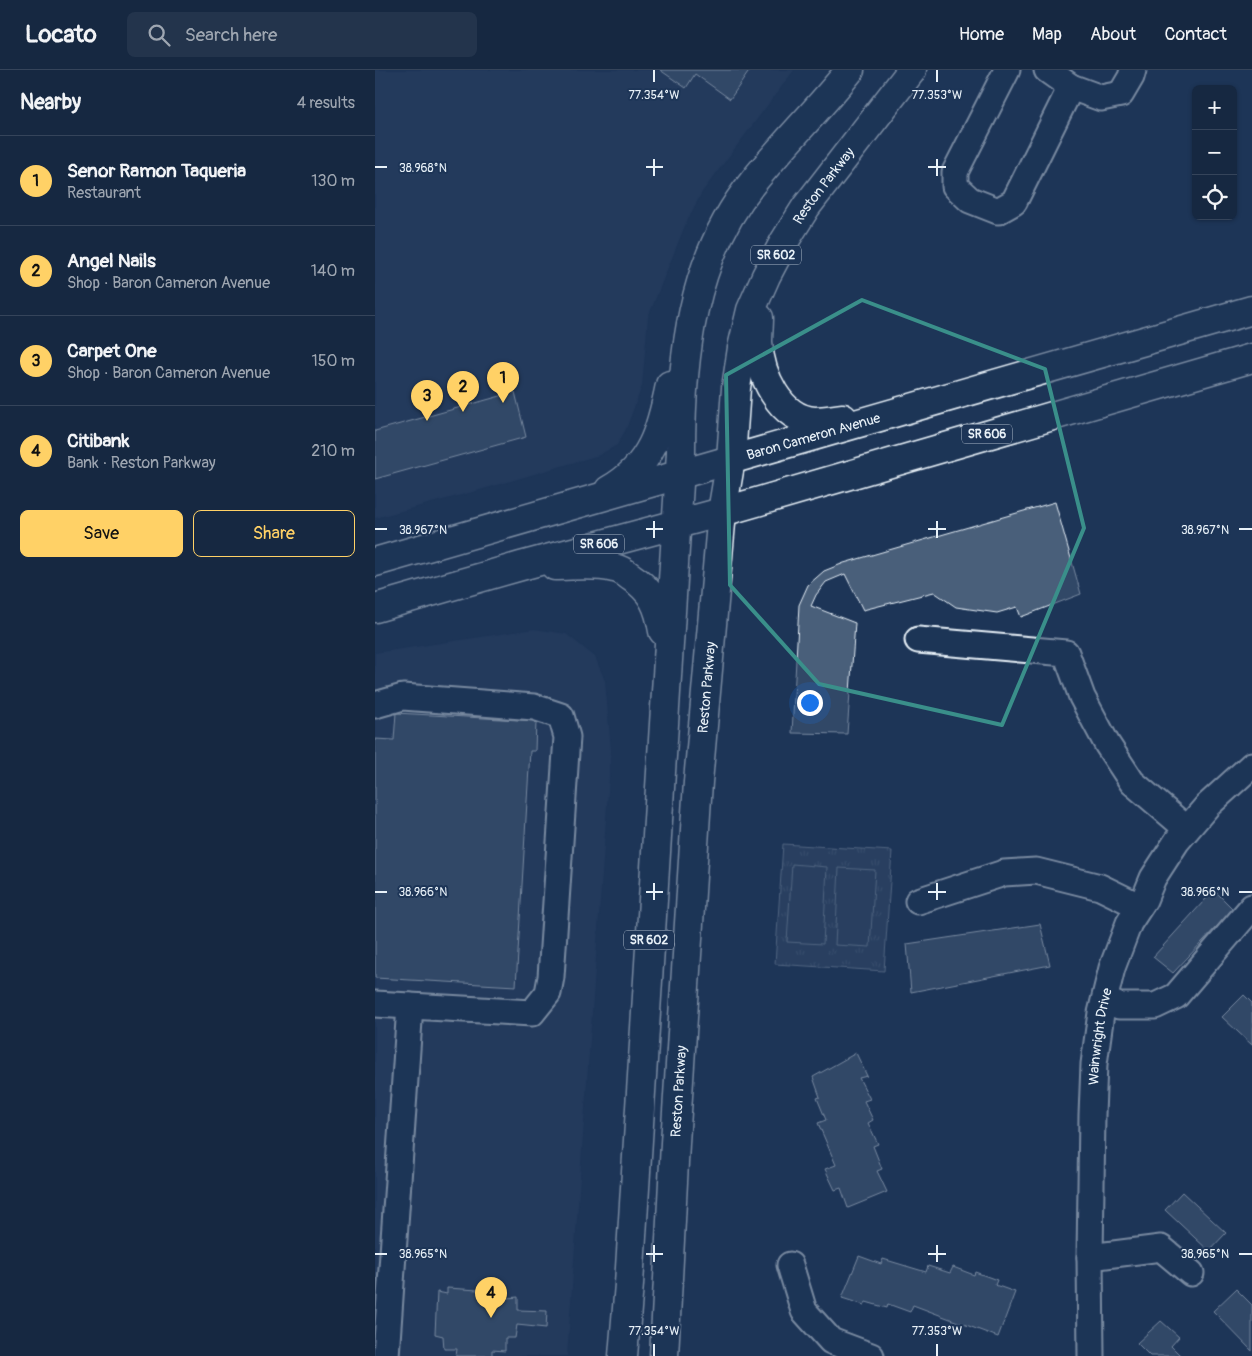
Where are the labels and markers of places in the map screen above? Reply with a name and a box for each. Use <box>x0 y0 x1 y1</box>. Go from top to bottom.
pin: 1 <box>487 362 519 403</box>
pin: 2 <box>447 371 479 412</box>
pin: 3 <box>411 380 443 421</box>
pin: 4 <box>475 1277 507 1318</box>

